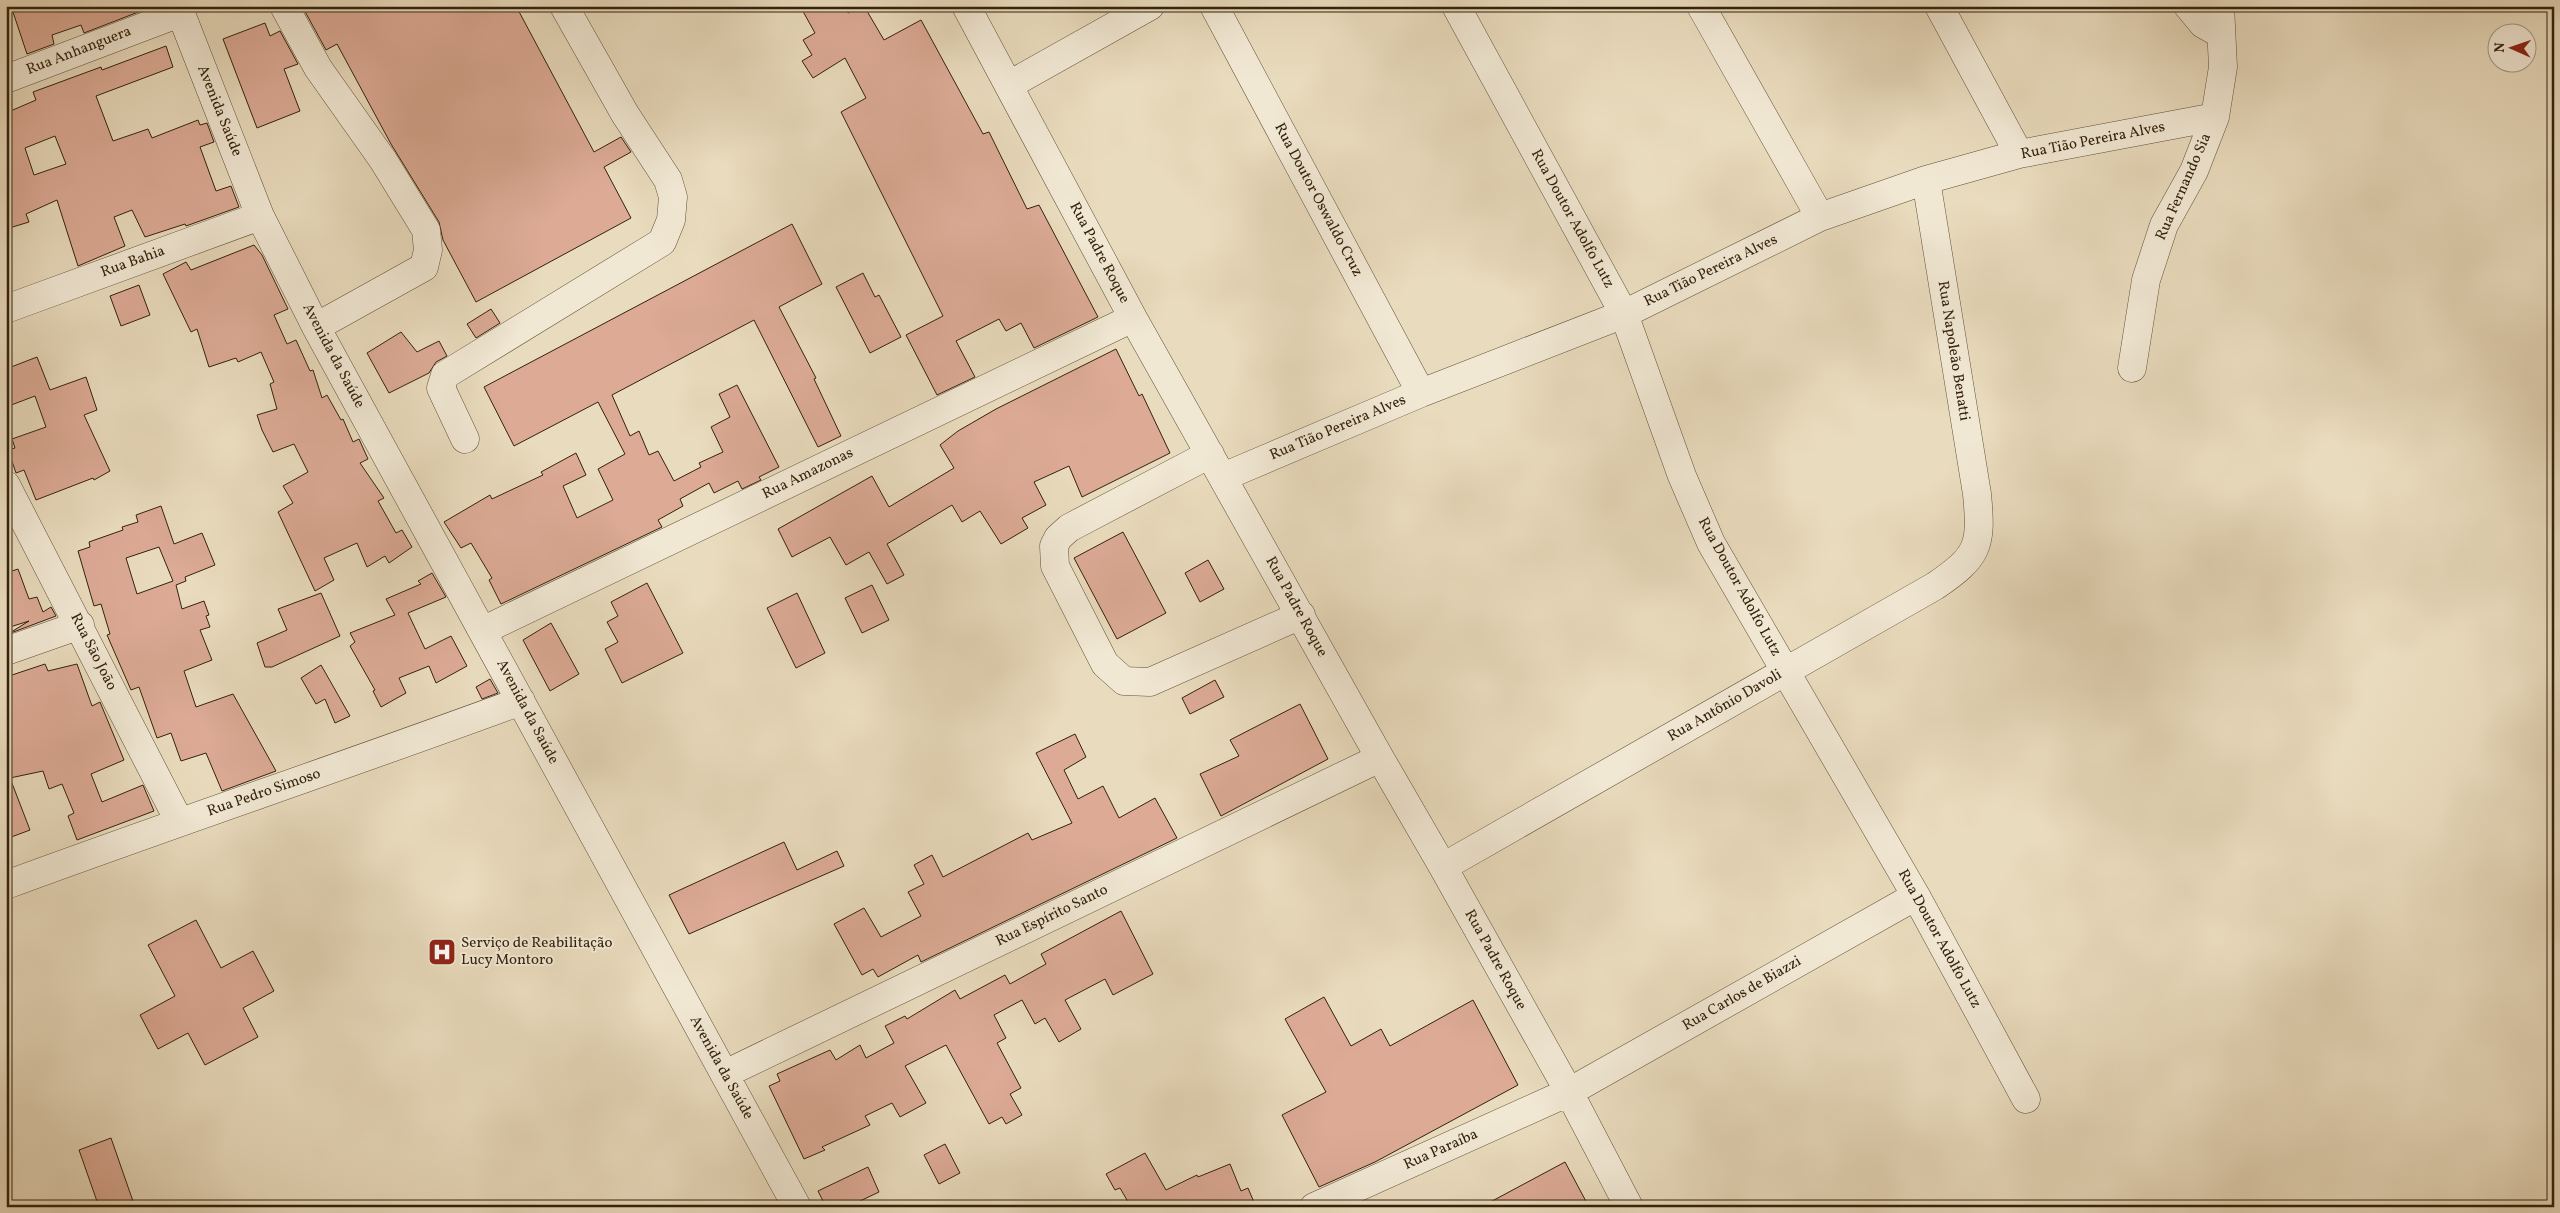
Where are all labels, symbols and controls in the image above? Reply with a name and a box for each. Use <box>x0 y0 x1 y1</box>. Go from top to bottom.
street label: Rua Anhanguera <box>23 21 135 81</box>
north arrow <box>2488 22 2538 72</box>
text: N <box>2491 42 2510 53</box>
street label: Avenida Saúde <box>191 62 247 160</box>
street label: Rua Tião Pereira Alves <box>2019 117 2167 165</box>
street label: Rua Doutor Oswaldo Cruz <box>1269 120 1367 280</box>
street label: Rua Fernando Sia <box>2151 130 2217 244</box>
street label: Rua Doutor Adolfo Lutz <box>1525 146 1619 292</box>
street label: Rua Padre Roque <box>1063 199 1135 307</box>
street label: Rua Tião Pereira Alves <box>1641 229 1781 313</box>
street label: Rua Bahia <box>98 241 168 283</box>
street label: Rua Napoleão Benatti <box>1932 279 1974 423</box>
street label: Avenida da Saúde <box>297 300 369 412</box>
street label: Rua Tião Pereira Alves <box>1267 390 1409 466</box>
street label: Rua Amazonas <box>759 443 857 505</box>
street label: Rua Doutor Adolfo Lutz <box>1692 514 1786 660</box>
street label: Rua Padre Roque <box>1260 553 1332 661</box>
street label: Rua São João <box>65 610 121 694</box>
street label: Avenida da Saúde <box>491 656 563 768</box>
street label: Rua Antônio Davoli <box>1664 665 1786 747</box>
street label: Rua Pedro Simoso <box>204 764 324 822</box>
street label: Rua Doutor Adolfo Lutz <box>1892 866 1986 1012</box>
street label: Rua Espírito Santo <box>992 880 1112 952</box>
street label: Rua Padre Roque <box>1459 906 1531 1014</box>
place label: Serviço de Reabilitação Lucy Montoro <box>461 933 613 971</box>
hospital icon: Serviço de Reabilitação Lucy Montoro <box>427 937 457 967</box>
street label: Rua Carlos de Biazzi <box>1679 951 1805 1037</box>
street label: Avenida da Saúde <box>684 1012 758 1124</box>
street label: Rua Paraíba <box>1400 1124 1482 1176</box>

